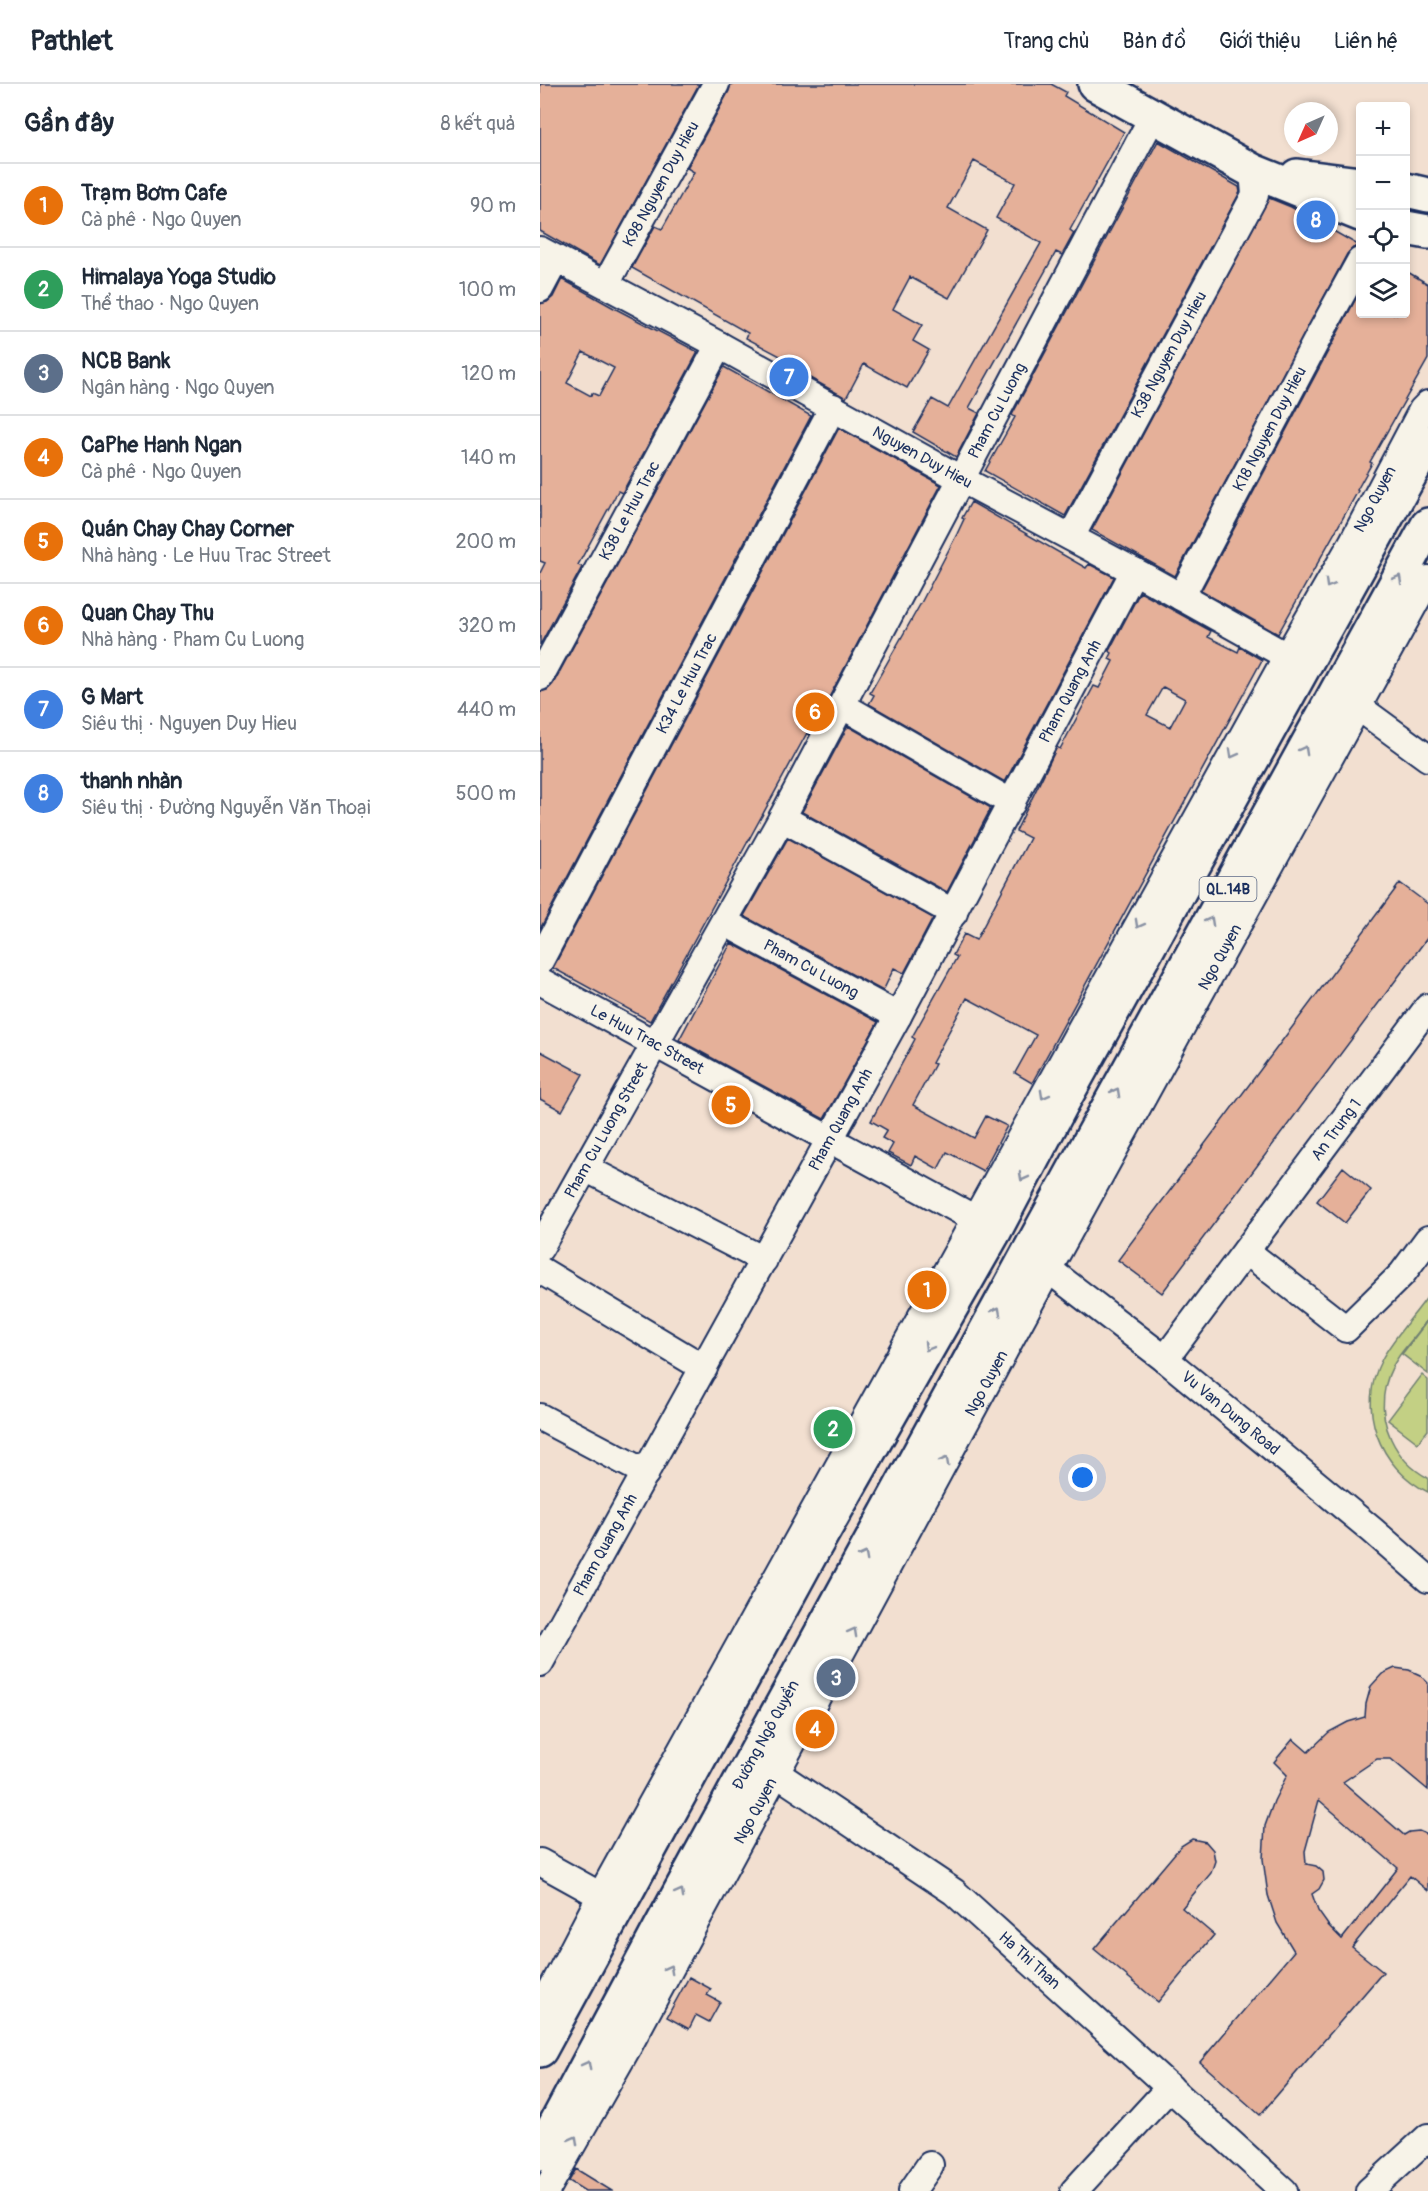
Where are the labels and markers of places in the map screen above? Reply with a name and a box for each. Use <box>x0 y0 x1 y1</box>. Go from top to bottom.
pin: 8 <box>1296 198 1336 242</box>
pin: 7 <box>770 354 808 400</box>
pin: 6 <box>796 690 834 734</box>
pin: 5 <box>712 1082 750 1128</box>
pin: 1 <box>908 1268 946 1312</box>
pin: 2 <box>814 1406 852 1452</box>
pin: 3 <box>816 1656 856 1700</box>
pin: 4 <box>796 1706 834 1752</box>

